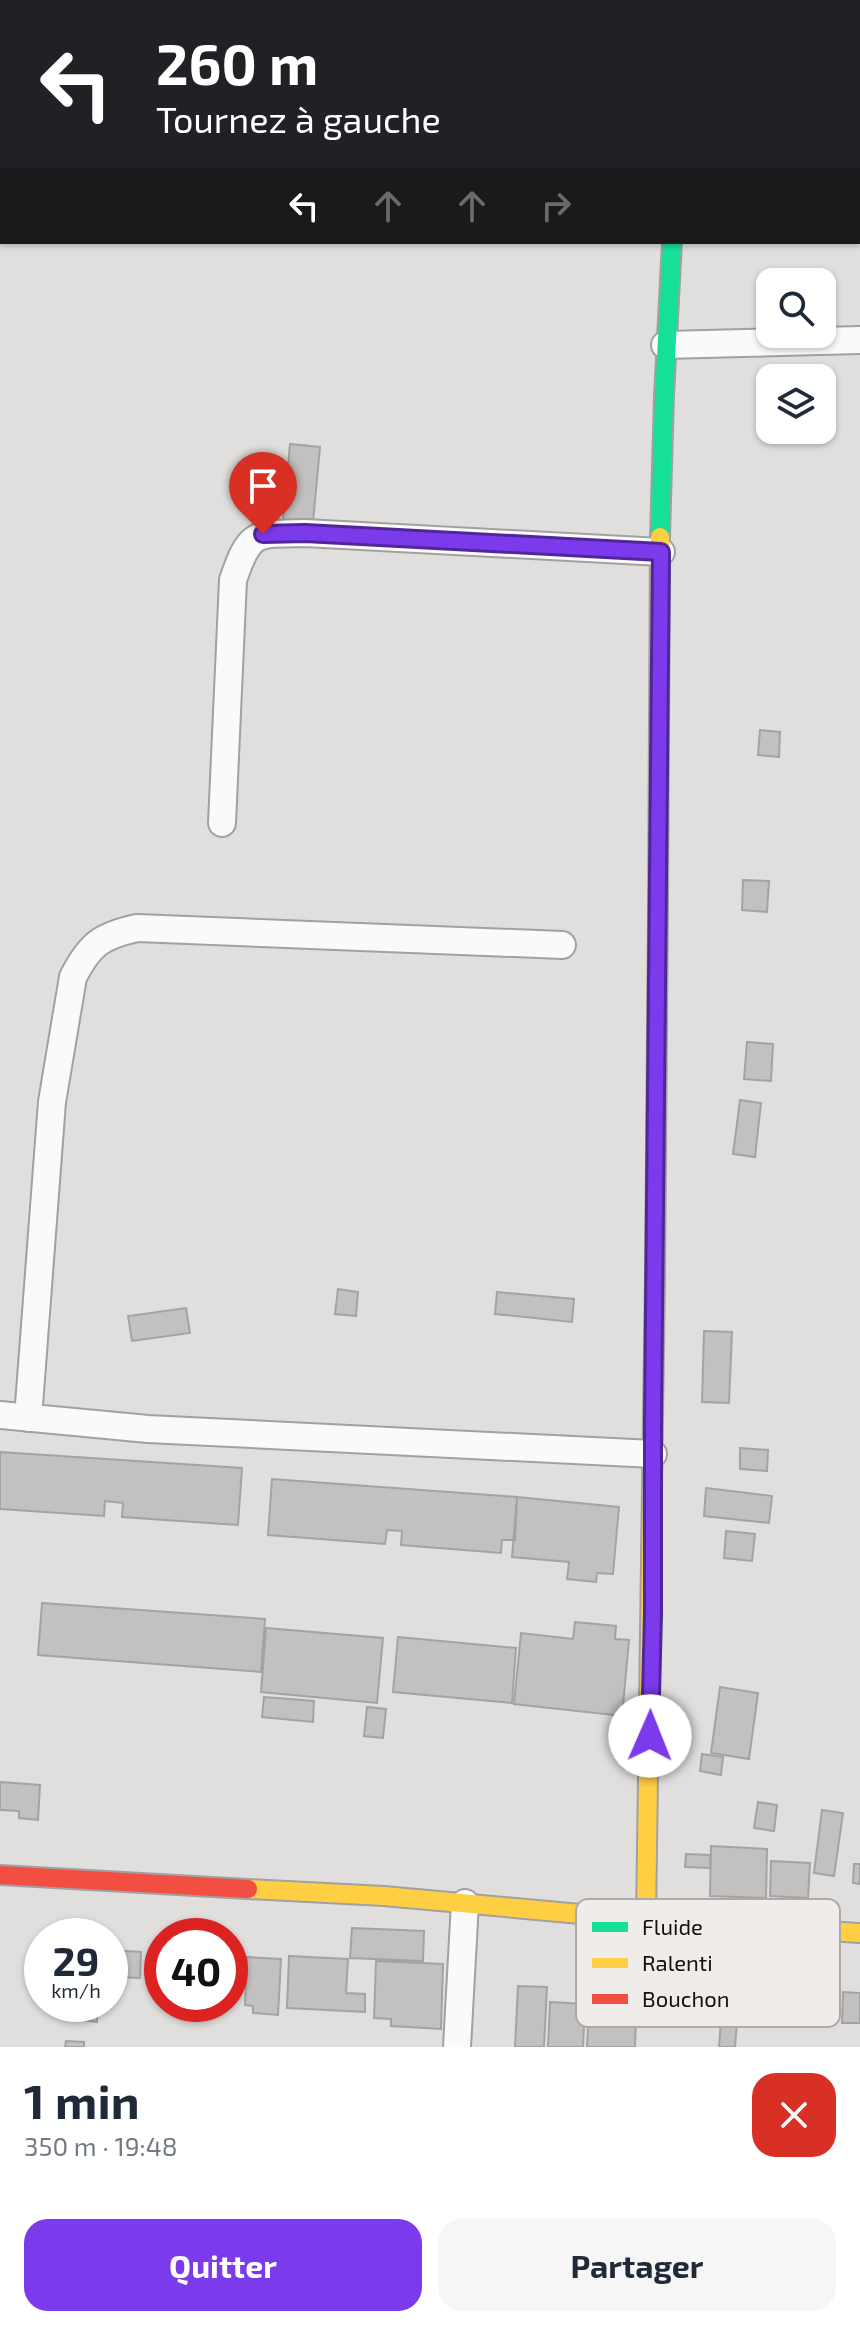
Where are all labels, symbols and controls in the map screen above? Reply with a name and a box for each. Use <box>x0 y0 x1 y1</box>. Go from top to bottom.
text: 260 m <box>156 29 318 96</box>
icon: left <box>24 32 128 136</box>
text: Tournez à gauche <box>156 97 441 140</box>
icon: left <box>282 184 326 228</box>
icon: ahead <box>366 184 410 228</box>
icon: ahead <box>450 184 494 228</box>
icon: right <box>534 184 578 228</box>
map controls <box>756 268 836 444</box>
button: search <box>756 268 836 348</box>
button: layers <box>756 364 836 444</box>
pin <box>229 452 297 534</box>
icon: arrive <box>241 464 285 508</box>
position arrow <box>608 1694 692 1778</box>
legend <box>576 1899 840 2027</box>
text: Fluide <box>642 1913 703 1939</box>
speed limit sign: 40 <box>144 1918 248 2022</box>
text: 29 <box>53 1936 99 1984</box>
text: Ralenti <box>642 1949 713 1975</box>
text: km/h <box>51 1978 101 2002</box>
text: Bouchon <box>642 1985 730 2011</box>
text: 1 min <box>24 2071 140 2129</box>
button: close <box>752 2073 836 2157</box>
text: 350 m · 19:48 <box>24 2130 178 2161</box>
button: Quitter <box>24 2219 422 2311</box>
button: Partager <box>438 2219 836 2311</box>

